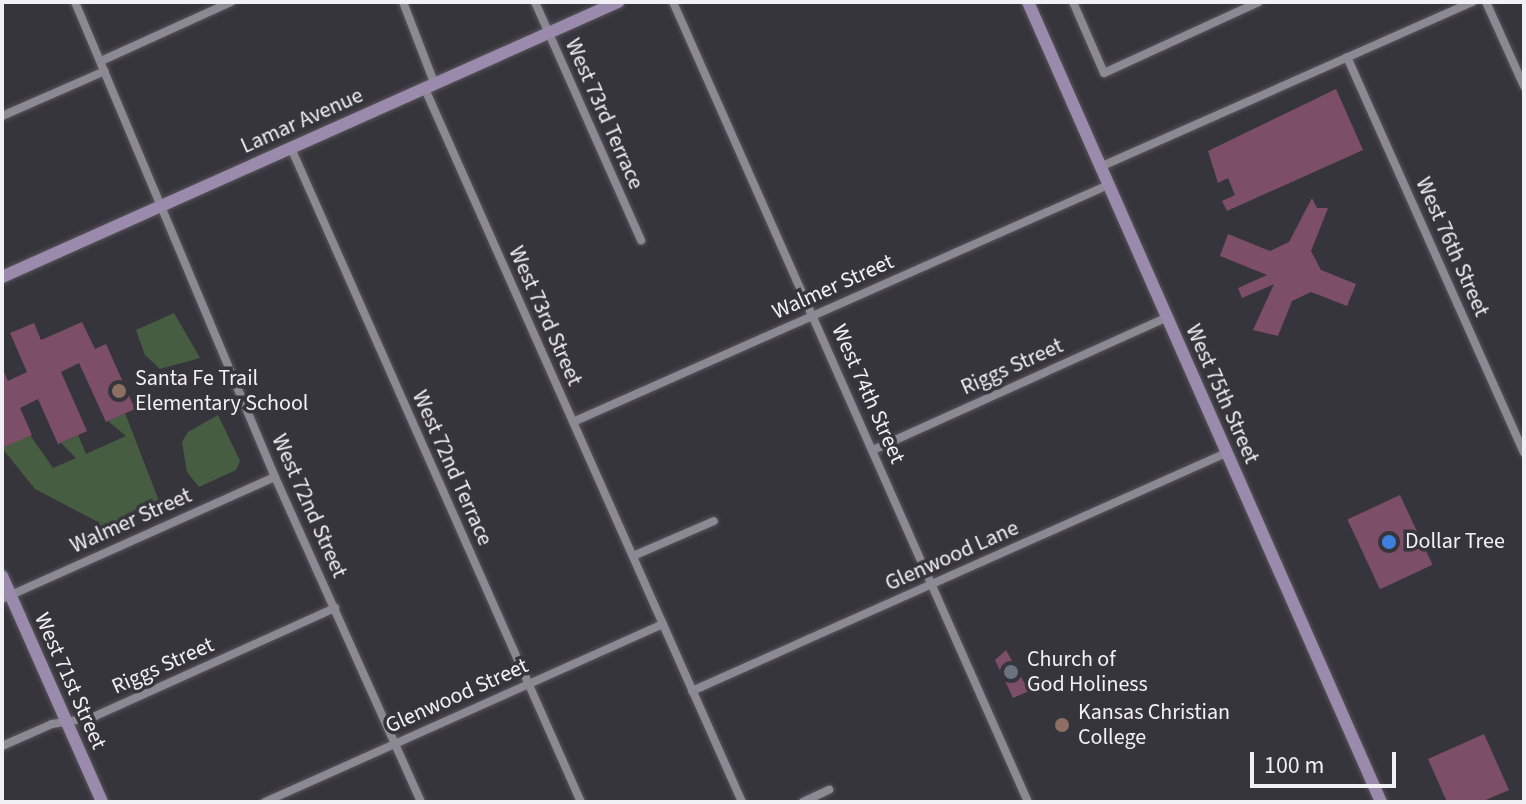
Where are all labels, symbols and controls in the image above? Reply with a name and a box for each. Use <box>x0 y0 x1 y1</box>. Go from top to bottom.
street label: West 73rd Terrace <box>559 35 649 193</box>
street label: Lamar Avenue <box>237 82 367 160</box>
street label: West 76th Street <box>1410 173 1494 321</box>
street label: West 73rd Street <box>502 242 588 390</box>
street label: Walmer Street <box>768 249 898 325</box>
street label: West 74th Street <box>826 320 910 468</box>
street label: West 75th Street <box>1180 320 1264 468</box>
street label: Riggs Street <box>957 333 1067 401</box>
place label: Santa Fe Trail Elementary School <box>135 365 308 416</box>
marker: Santa Fe Trail Elementary School <box>110 382 128 400</box>
street label: West 72nd Terrace <box>406 386 498 550</box>
street label: West 72nd Street <box>266 430 352 582</box>
street label: Walmer Street <box>66 483 196 559</box>
street label: Glenwood Lane <box>881 515 1023 597</box>
place label: Dollar Tree <box>1405 529 1505 555</box>
marker: Dollar Tree <box>1380 533 1398 551</box>
street label: West 71st Street <box>28 609 112 753</box>
street label: Riggs Street <box>108 632 218 700</box>
place label: Church of God Holiness <box>1027 646 1148 698</box>
street label: Glenwood Street <box>382 653 532 739</box>
marker: Church of God Holiness <box>1002 663 1020 681</box>
place label: Kansas Christian College <box>1078 699 1230 750</box>
marker: Kansas Christian College <box>1053 716 1071 734</box>
scale bar <box>1254 736 1400 786</box>
text: 100 m <box>1264 748 1324 783</box>

